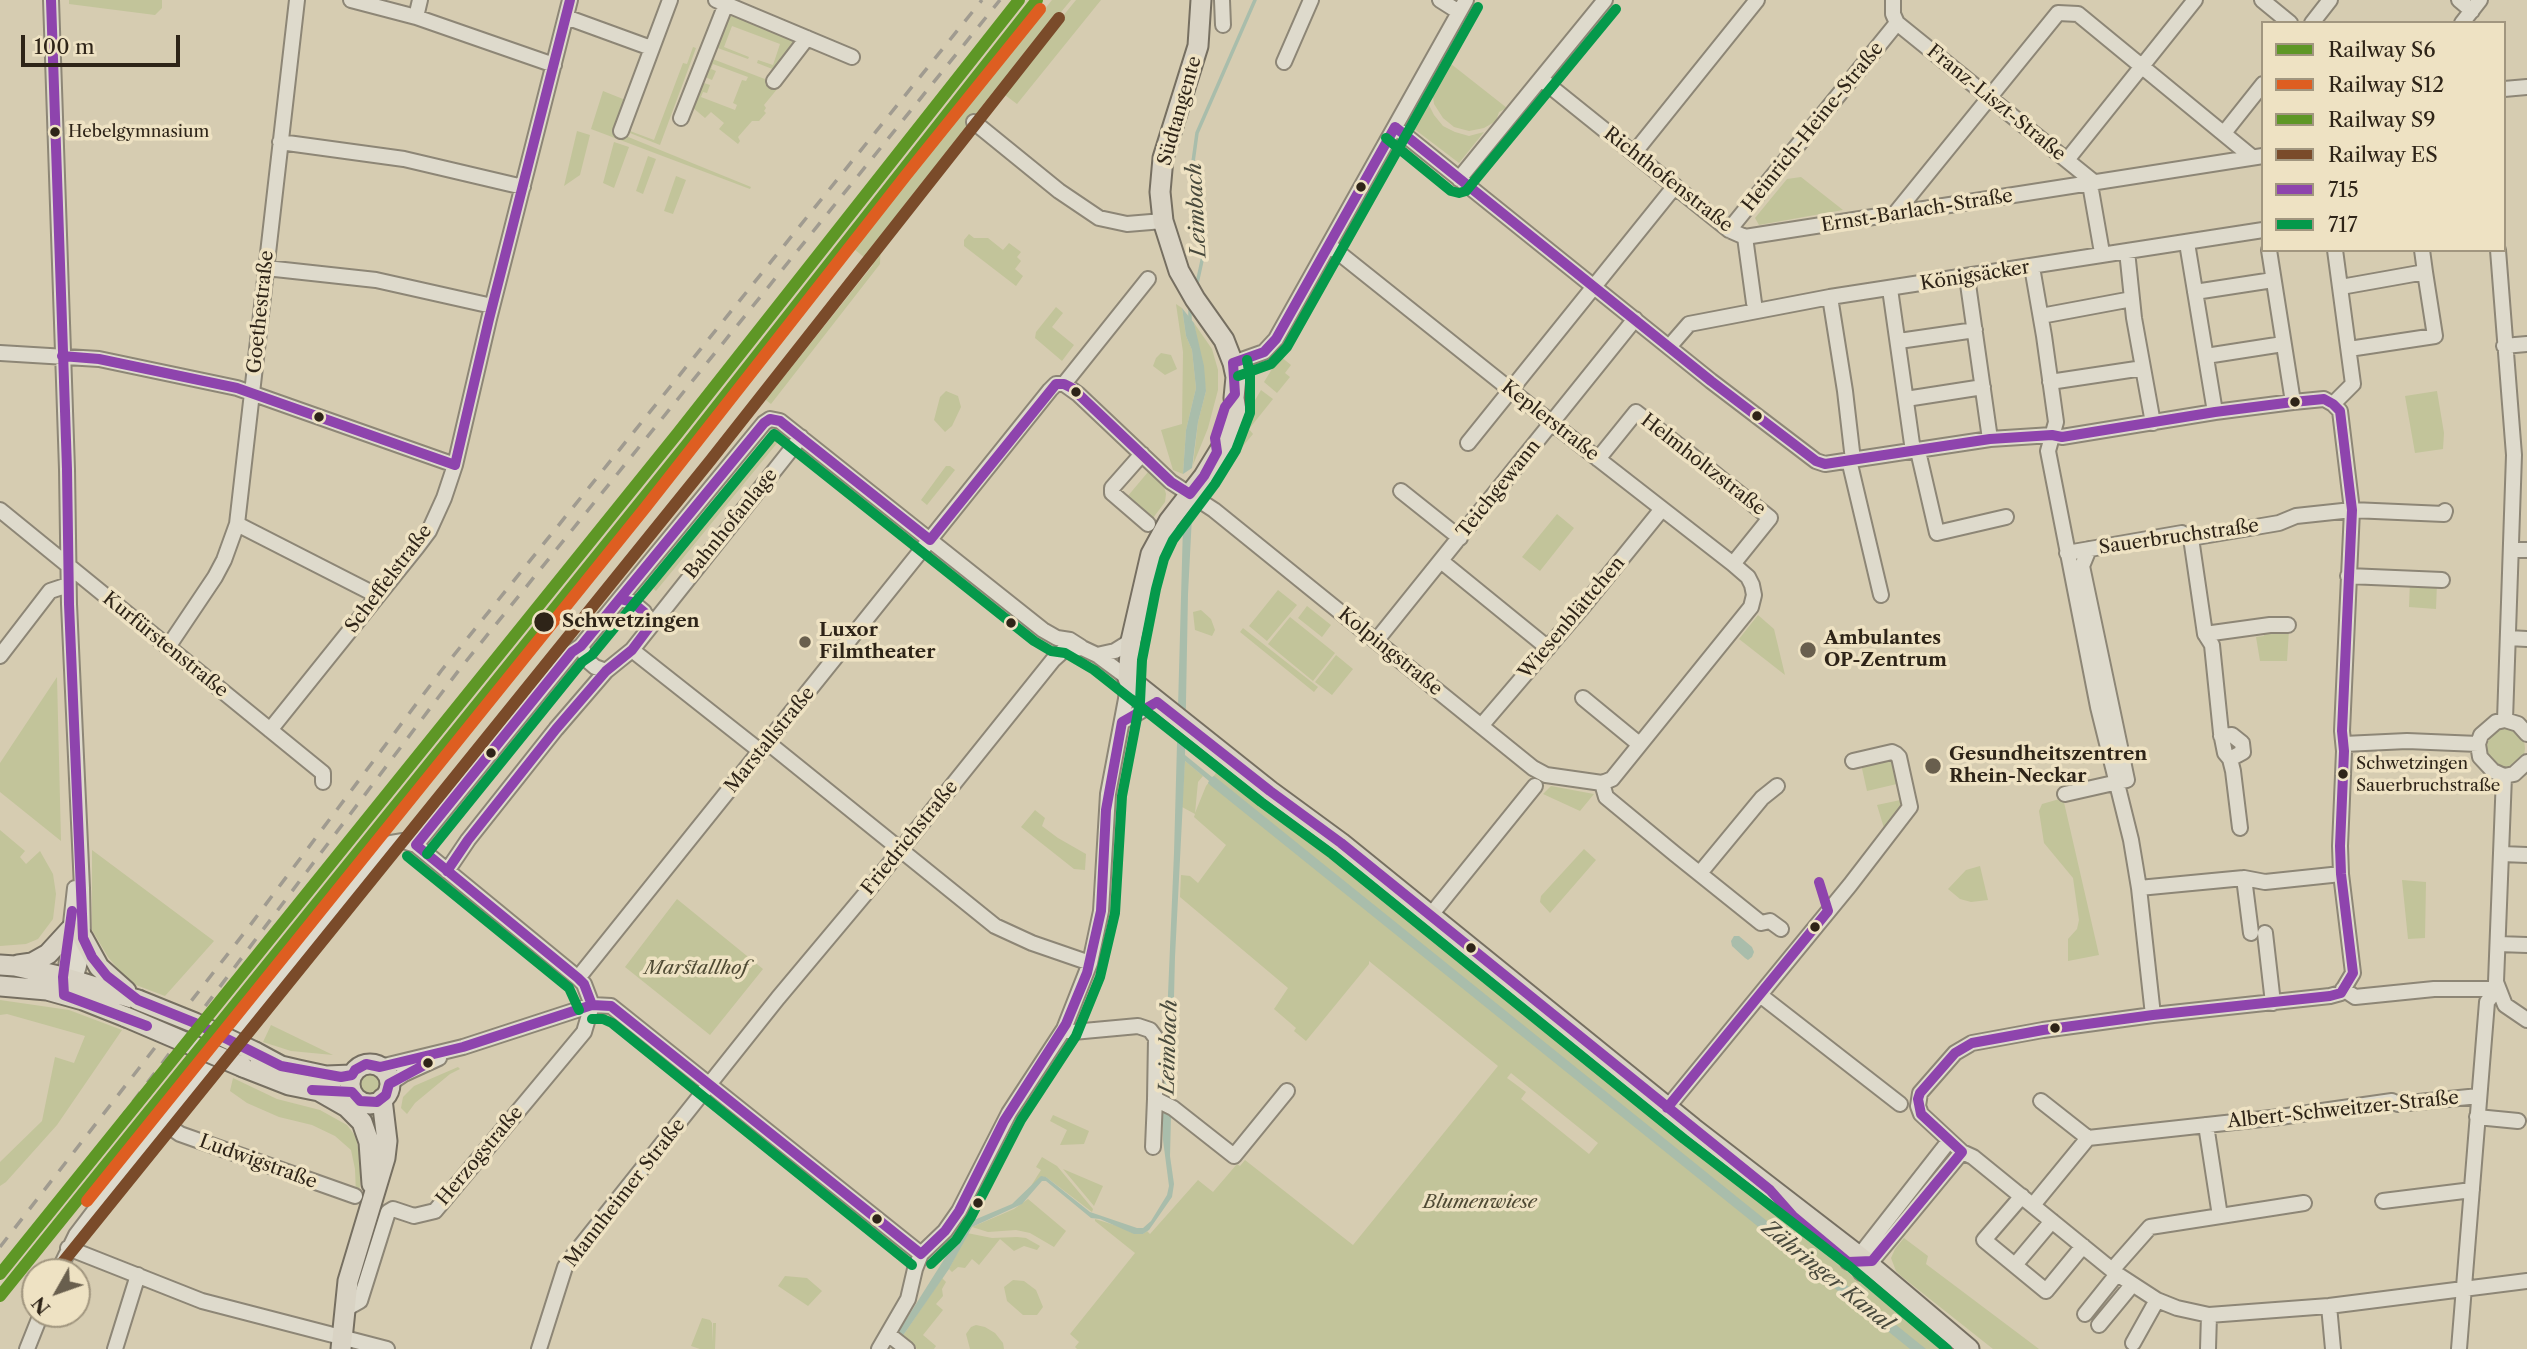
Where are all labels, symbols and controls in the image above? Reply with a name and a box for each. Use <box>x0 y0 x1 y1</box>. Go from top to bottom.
scale bar <box>24 21 184 65</box>
legend <box>2261 21 2506 252</box>
text: 100 m <box>34 34 95 59</box>
text: Railway S6 <box>2328 37 2436 62</box>
street label: Heinrich-Heine-Straße <box>1738 38 1888 216</box>
street label: Franz-Liszt-Straße <box>1922 40 2070 166</box>
street label: Südtangente <box>1153 54 1207 168</box>
text: Railway S12 <box>2328 72 2444 97</box>
text: Railway S9 <box>2328 107 2436 132</box>
place label: Hebelgymnasium <box>68 122 209 142</box>
street label: Richthofenstraße <box>1599 123 1737 237</box>
marker: Hebelgymnasium <box>48 125 62 139</box>
text: Railway ES <box>2328 142 2438 167</box>
water label: Leimbach <box>1182 162 1212 258</box>
text: 715 <box>2328 177 2359 202</box>
unlabelled marker <box>1354 180 1368 194</box>
street label: Ernst-Barlach-Straße <box>1820 185 2014 237</box>
text: 717 <box>2328 212 2358 237</box>
street label: Goethestraße <box>243 249 279 375</box>
street label: Königsäcker <box>1919 256 2031 296</box>
street label: Keplerstraße <box>1497 376 1603 466</box>
unlabelled marker <box>1069 385 1083 399</box>
unlabelled marker <box>2288 395 2302 409</box>
street label: Helmholtzstraße <box>1636 409 1770 521</box>
unlabelled marker <box>1750 409 1764 423</box>
unlabelled marker <box>312 410 326 424</box>
street label: Teichgewann <box>1452 435 1546 543</box>
street label: Bahnhofanlage <box>680 464 782 584</box>
street label: Sauerbruchstraße <box>2098 514 2260 560</box>
street label: Scheffelstraße <box>341 520 437 638</box>
street label: Wiesenblättchen <box>1514 552 1630 684</box>
street label: Kurfürstenstraße <box>98 587 232 703</box>
street label: Kolpingstraße <box>1333 603 1447 701</box>
marker: Schwetzingen <box>532 610 556 634</box>
place label: Schwetzingen <box>562 611 700 633</box>
unlabelled marker <box>1004 616 1018 630</box>
place label: Luxor Filmtheater <box>819 620 936 664</box>
place label: Ambulantes OP-Zentrum <box>1824 628 1947 672</box>
marker: Luxor Filmtheater <box>797 634 813 650</box>
marker: Ambulantes OP-Zentrum <box>1798 640 1818 660</box>
street label: Marstallstraße <box>720 682 820 798</box>
place label: Gesundheitszentren Rhein-Neckar <box>1949 744 2147 788</box>
unlabelled marker <box>484 746 498 760</box>
place label: Schwetzingen Sauerbruchstraße <box>2356 754 2500 794</box>
marker: Gesundheitszentren Rhein-Neckar <box>1923 756 1943 776</box>
marker: Schwetzingen Sauerbruchstraße <box>2336 767 2350 781</box>
street label: Friedrichstraße <box>857 776 963 900</box>
unlabelled marker <box>1808 920 1822 934</box>
unlabelled marker <box>1464 941 1478 955</box>
park label: Marstallhof <box>645 958 747 980</box>
water label: Leimbach <box>1155 999 1183 1095</box>
unlabelled marker <box>2048 1021 2062 1035</box>
unlabelled marker <box>421 1056 435 1070</box>
street label: Albert-Schweitzer-Straße <box>2226 1087 2460 1133</box>
street label: Herzogstraße <box>432 1102 528 1210</box>
street label: Mannheimer Straße <box>560 1114 690 1272</box>
street label: Ludwigstraße <box>196 1130 320 1194</box>
park label: Blumenwiese <box>1423 1192 1537 1214</box>
unlabelled marker <box>971 1196 985 1210</box>
unlabelled marker <box>870 1212 884 1226</box>
water label: Zähringer Kanal <box>1756 1215 1898 1337</box>
north arrow <box>21 1258 91 1328</box>
text: N <box>27 1292 55 1319</box>

